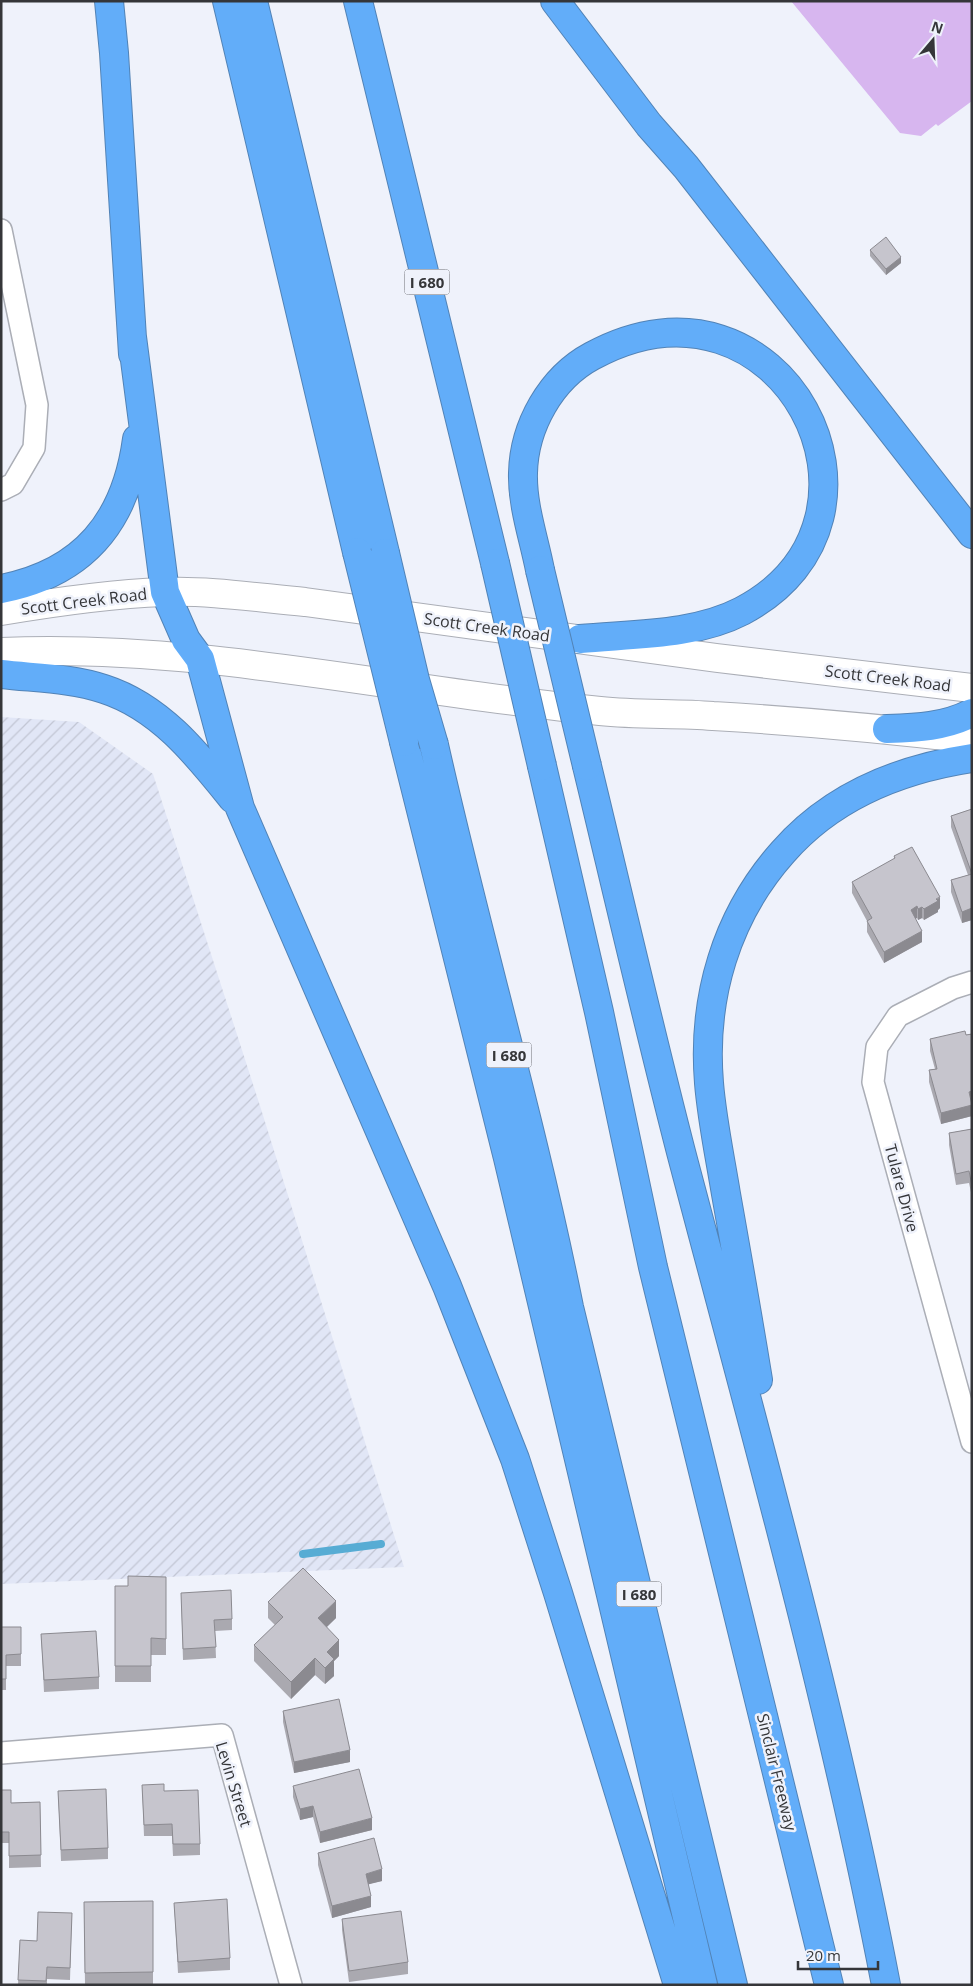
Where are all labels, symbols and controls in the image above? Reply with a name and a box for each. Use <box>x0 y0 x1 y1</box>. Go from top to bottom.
north arrow <box>908 15 958 65</box>
text: N <box>929 16 946 38</box>
road number: I 680 <box>404 270 450 294</box>
street label: Scott Creek Road <box>20 582 148 620</box>
street label: Scott Creek Road <box>423 607 551 647</box>
street label: Scott Creek Road <box>824 659 952 697</box>
road number: I 680 <box>486 1042 532 1068</box>
street label: Tulare Drive <box>880 1141 924 1235</box>
road number: I 680 <box>616 1582 662 1606</box>
street label: Sinclair Freeway <box>752 1711 802 1834</box>
street label: Levin Street <box>211 1739 257 1830</box>
scale bar <box>798 1938 878 1970</box>
text: 20 m <box>806 1945 841 1965</box>

